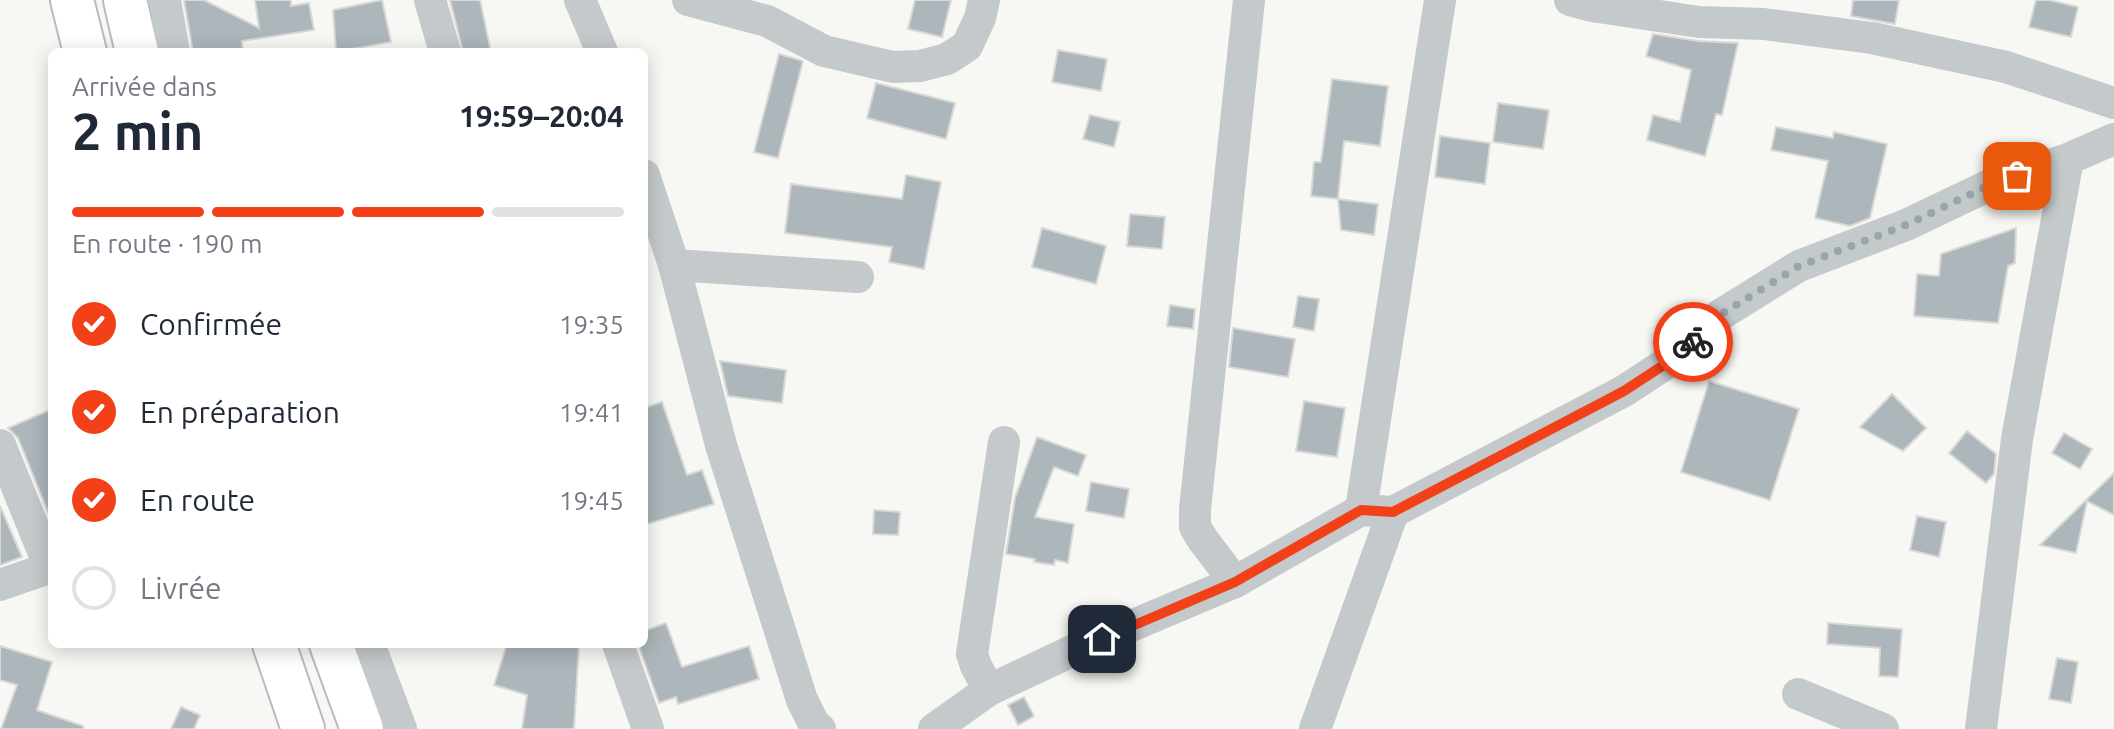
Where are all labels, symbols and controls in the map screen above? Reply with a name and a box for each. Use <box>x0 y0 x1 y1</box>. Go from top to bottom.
text: Arrivée dans <box>72 72 217 101</box>
text: 19:59–20:04 <box>459 99 624 133</box>
text: 2 min <box>72 102 203 160</box>
pin <box>1983 142 2051 210</box>
icon: bag <box>1995 154 2039 198</box>
text: En route · 190 m <box>72 229 262 258</box>
icon: check <box>72 302 116 346</box>
courier <box>1653 302 1733 382</box>
text: Confirmée <box>140 307 282 341</box>
text: 19:35 <box>559 310 624 339</box>
icon: bike <box>1671 320 1715 364</box>
icon: check <box>72 390 116 434</box>
text: En préparation <box>140 395 340 429</box>
text: 19:41 <box>559 398 624 427</box>
icon: check <box>72 478 116 522</box>
text: En route <box>140 483 255 517</box>
text: 19:45 <box>559 486 624 515</box>
text: Livrée <box>140 571 222 605</box>
pin <box>1068 605 1136 673</box>
icon: home <box>1080 617 1124 661</box>

